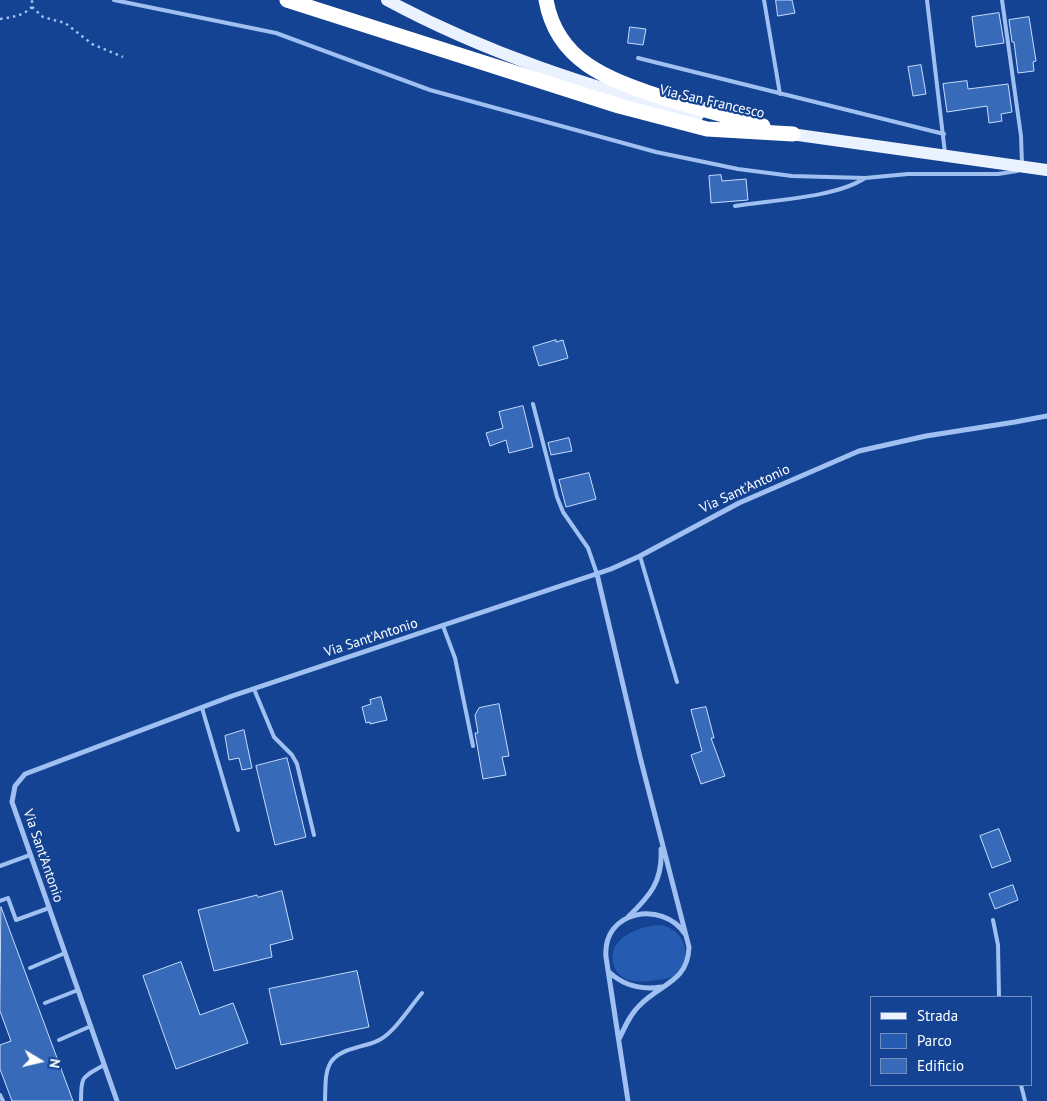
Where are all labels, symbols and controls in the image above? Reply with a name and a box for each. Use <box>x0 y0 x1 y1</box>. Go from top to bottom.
street label: Via San Francesco <box>658 82 766 122</box>
street label: Via Sant'Antonio <box>697 461 793 517</box>
street label: Via Sant'Antonio <box>322 615 420 661</box>
street label: Via Sant'Antonio <box>19 807 67 905</box>
legend <box>870 996 1032 1086</box>
text: Strada <box>917 1006 958 1025</box>
text: Parco <box>917 1031 952 1050</box>
north arrow <box>15 1036 65 1086</box>
text: Edificio <box>917 1056 964 1075</box>
text: N <box>45 1057 64 1069</box>

